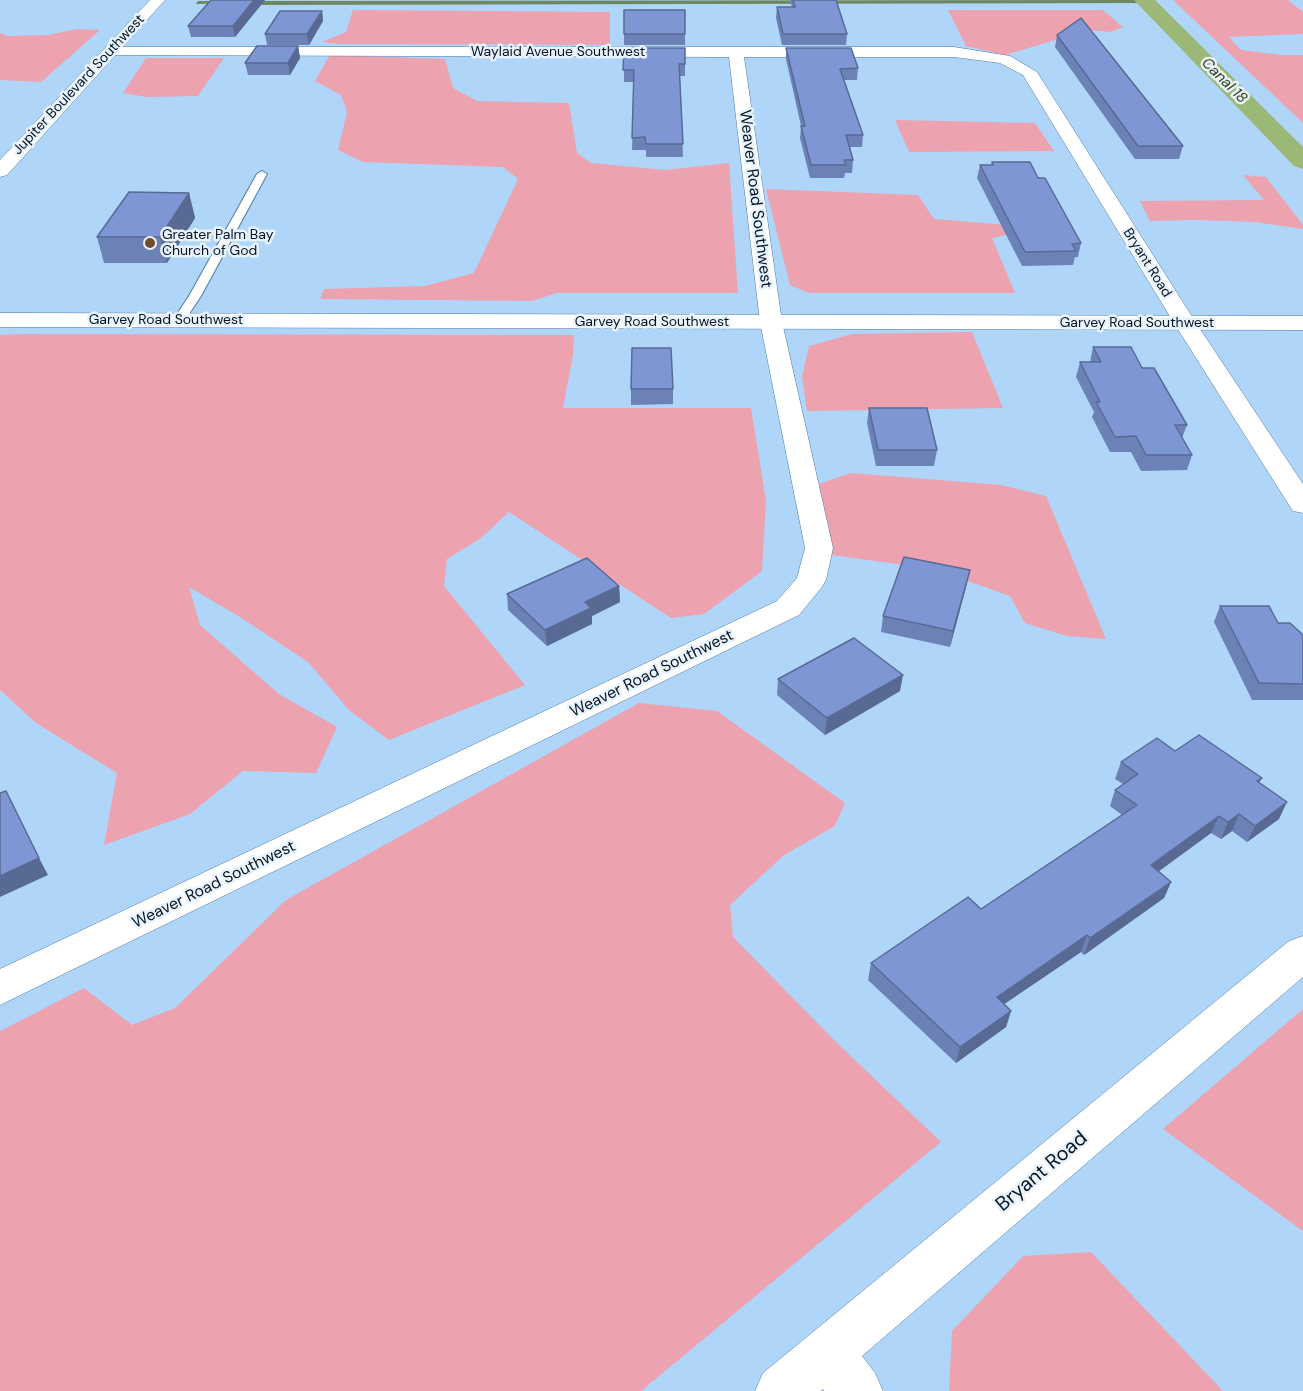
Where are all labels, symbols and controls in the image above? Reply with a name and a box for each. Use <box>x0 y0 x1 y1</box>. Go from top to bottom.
street label: Jupiter Boulevard Southwest <box>10 11 148 159</box>
street label: Waylaid Avenue Southwest <box>471 44 645 60</box>
water label: Canal 18 <box>1197 54 1251 108</box>
street label: Weaver Road Southwest <box>735 109 775 289</box>
street label: Bryant Road <box>1119 225 1175 301</box>
place label: Greater Palm Bay Church of God <box>162 227 273 260</box>
marker: Greater Palm Bay Church of God <box>143 236 157 250</box>
street label: Garvey Road Southwest <box>89 312 243 328</box>
street label: Garvey Road Southwest <box>575 314 729 330</box>
street label: Garvey Road Southwest <box>1060 315 1214 331</box>
street label: Weaver Road Southwest <box>567 626 737 722</box>
street label: Weaver Road Southwest <box>129 837 299 933</box>
street label: Bryant Road <box>991 1127 1093 1217</box>

